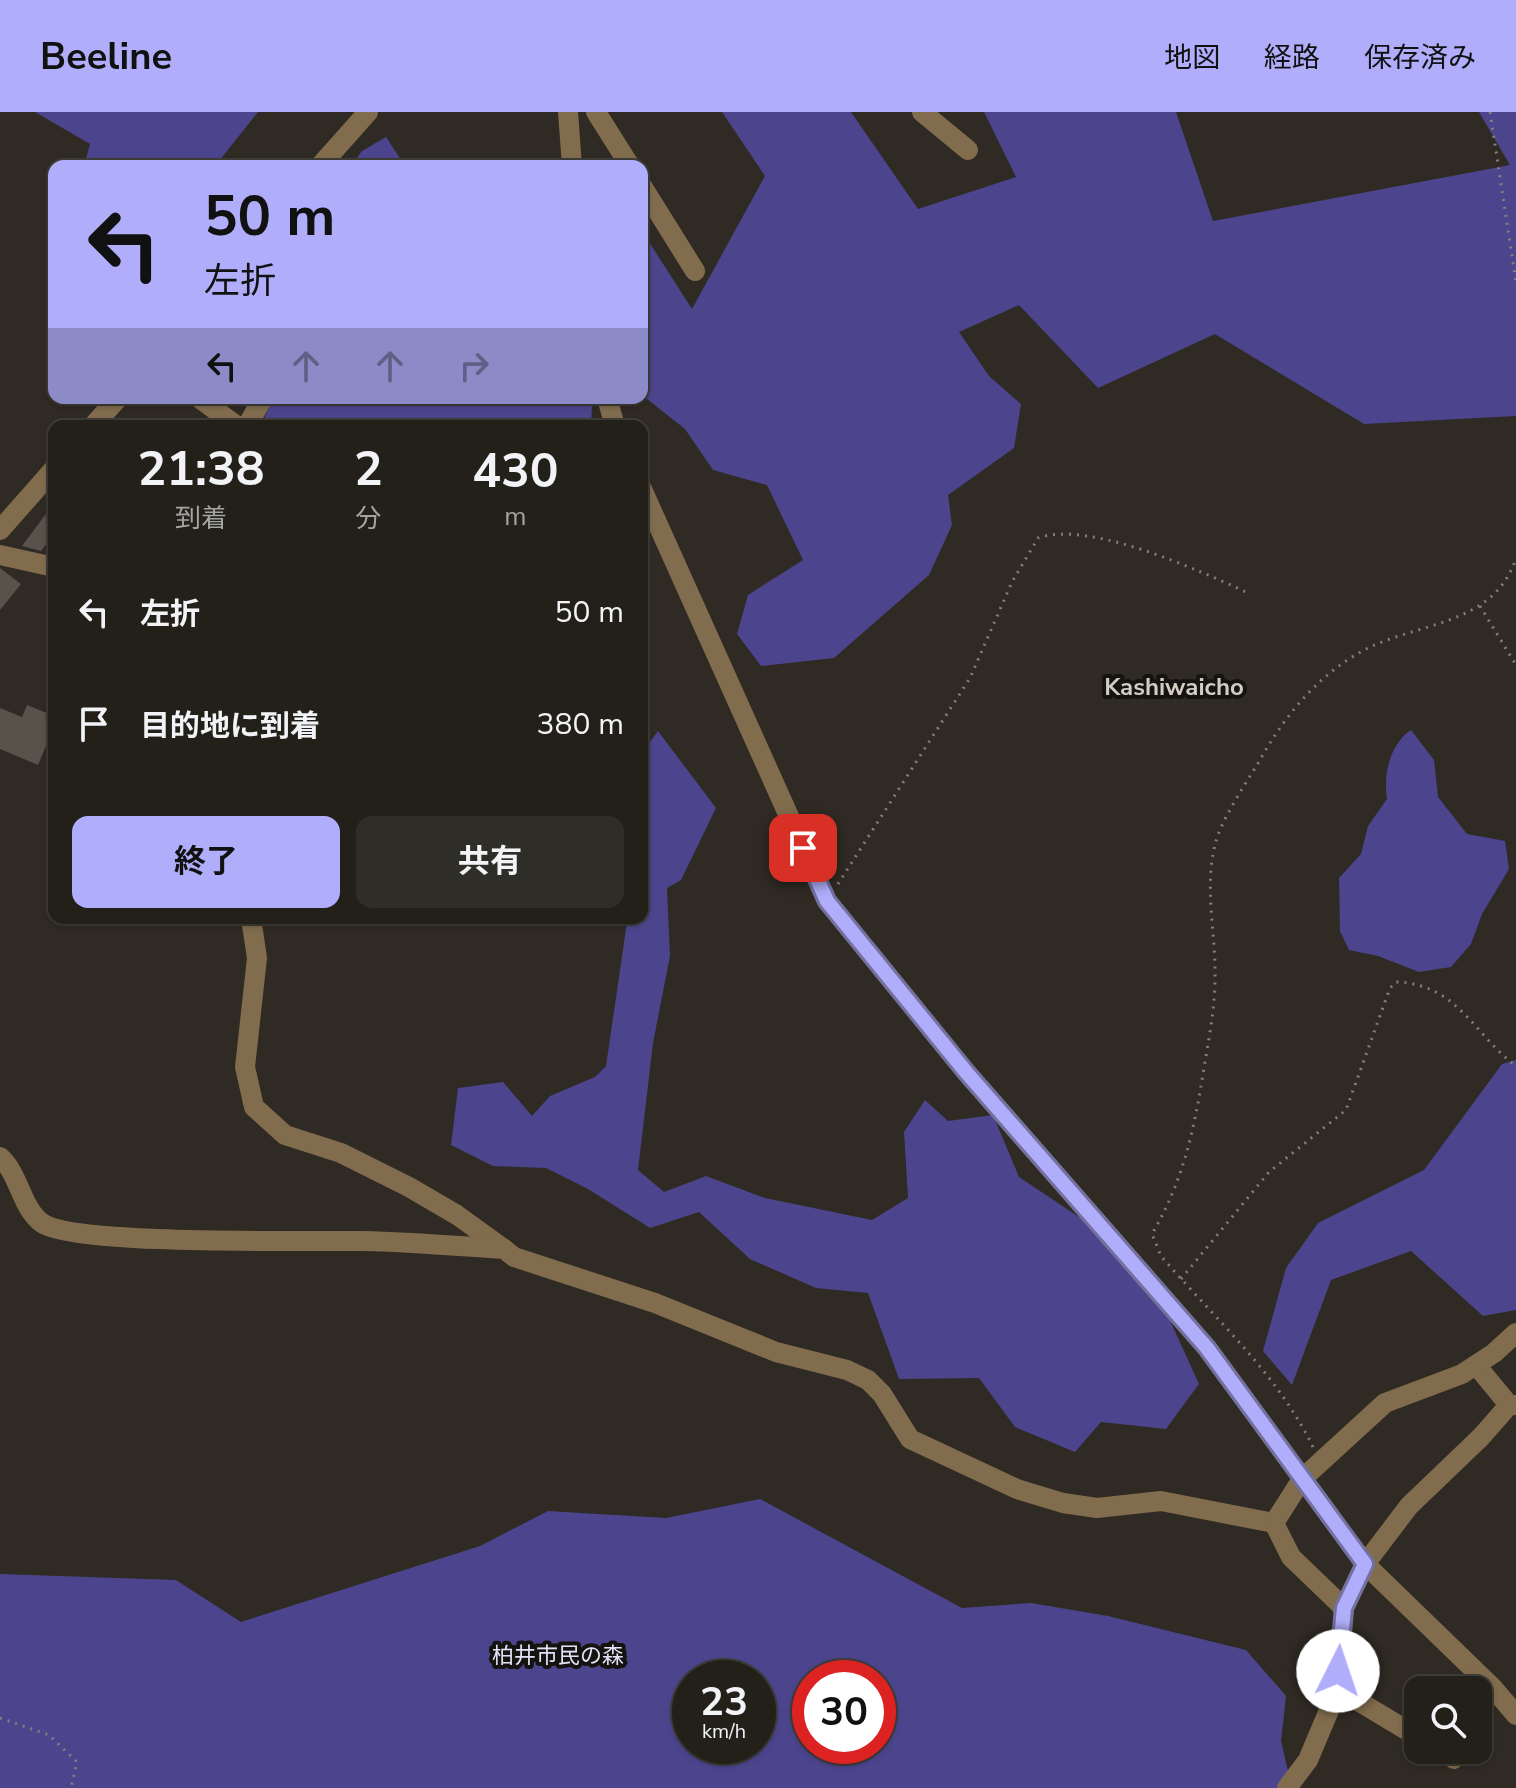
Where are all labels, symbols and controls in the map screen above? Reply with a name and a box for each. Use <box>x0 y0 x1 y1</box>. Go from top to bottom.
text: Beeline <box>40 31 172 82</box>
text: 地図 <box>1164 39 1220 77</box>
text: 経路 <box>1264 39 1320 77</box>
text: 保存済み <box>1364 39 1476 77</box>
text: 50 m <box>204 178 335 255</box>
icon: left <box>72 192 176 296</box>
text: 左折 <box>204 257 276 306</box>
icon: left <box>200 344 244 388</box>
icon: ahead <box>284 344 328 388</box>
icon: ahead <box>368 344 412 388</box>
icon: right <box>452 344 496 388</box>
text: 21:38 <box>137 436 265 502</box>
text: 2 <box>354 436 383 502</box>
text: 430 <box>472 438 559 504</box>
text: m <box>504 499 526 534</box>
text: 到着 <box>175 501 227 536</box>
text: 分 <box>355 501 381 536</box>
icon: left <box>72 590 116 634</box>
text: 50 m <box>555 592 624 633</box>
text: 左折 <box>140 594 200 635</box>
district label: Kashiwaicho <box>1104 671 1244 703</box>
icon: arrive <box>72 702 116 746</box>
text: 380 m <box>537 704 624 745</box>
text: 目的地に到着 <box>140 706 320 747</box>
pin <box>769 814 837 882</box>
button: 終了 <box>72 816 340 908</box>
button: 共有 <box>356 816 624 908</box>
icon: arrive <box>781 826 825 870</box>
position arrow <box>1296 1629 1380 1713</box>
park label: 柏井市民の森 <box>492 1641 624 1671</box>
speed limit sign: 30 <box>792 1660 896 1764</box>
text: 23 <box>700 1675 748 1729</box>
map controls <box>1404 1676 1492 1764</box>
button: search <box>1404 1676 1492 1764</box>
text: km/h <box>702 1718 746 1745</box>

